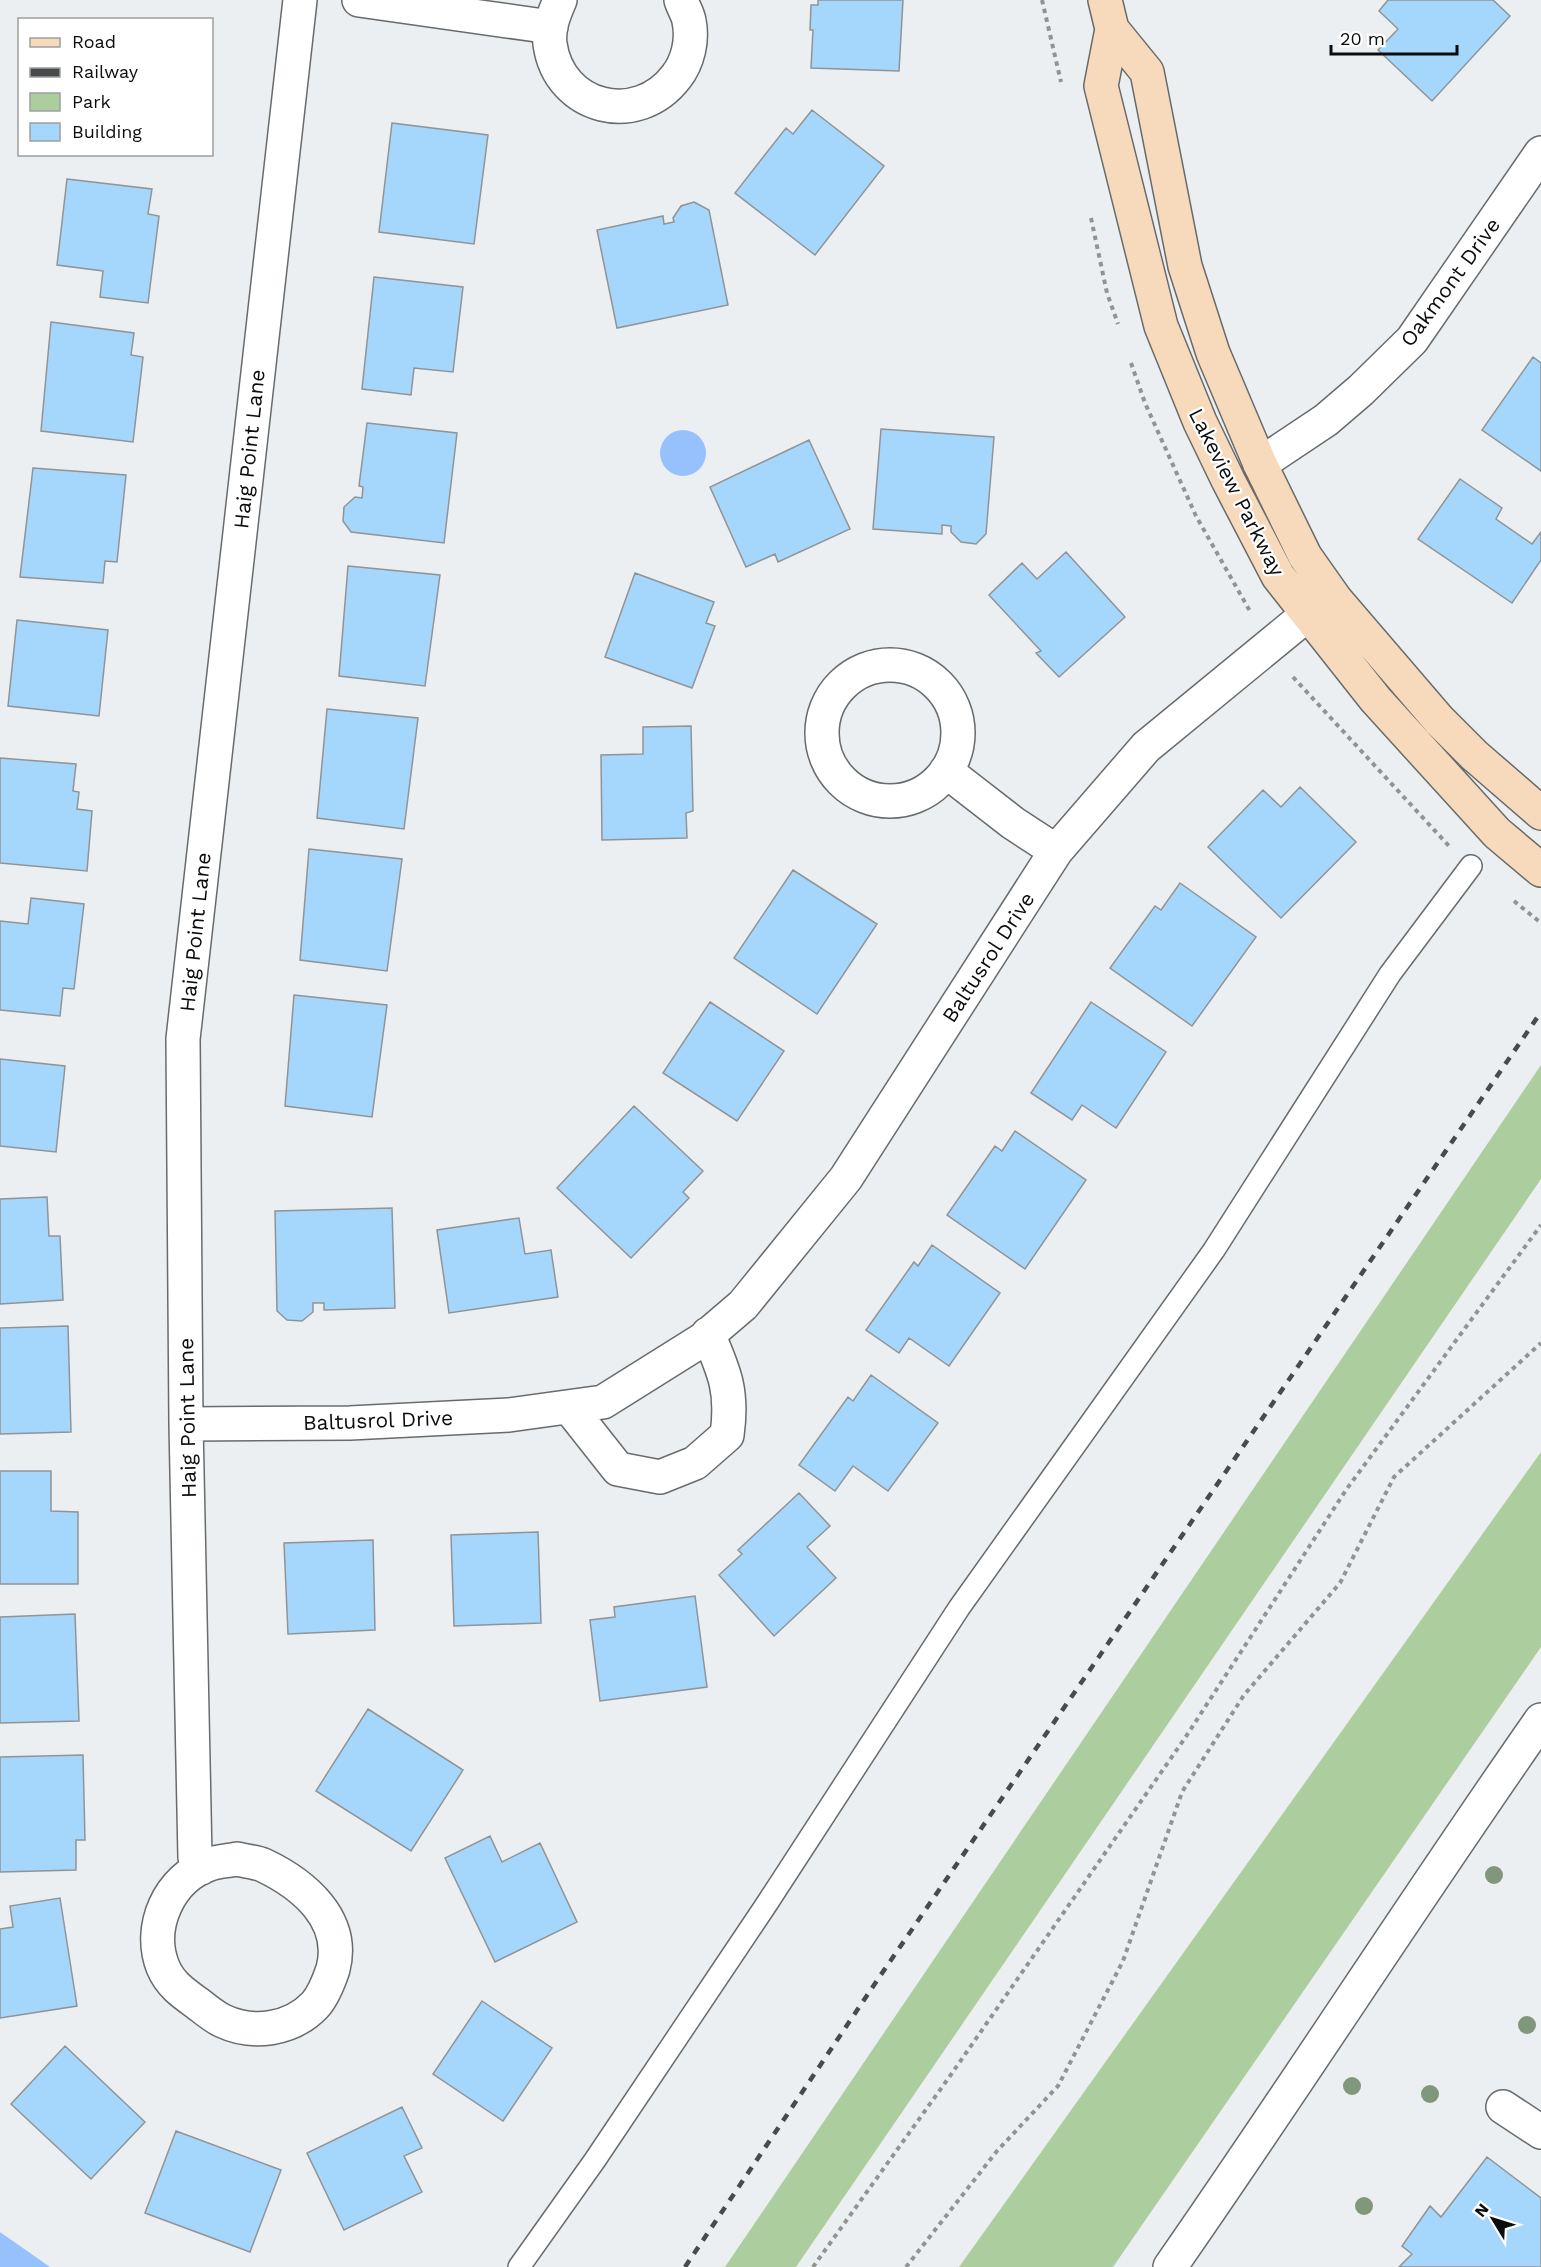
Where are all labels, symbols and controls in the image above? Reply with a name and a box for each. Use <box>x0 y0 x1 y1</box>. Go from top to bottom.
legend <box>18 18 213 156</box>
scale bar <box>1331 18 1457 56</box>
text: 20 m <box>1340 28 1385 49</box>
text: Road <box>72 31 116 52</box>
text: Railway <box>72 61 139 82</box>
text: Park <box>72 91 111 112</box>
text: Building <box>72 121 142 142</box>
street label: Oakmont Drive <box>1395 213 1505 351</box>
street label: Haig Point Lane <box>228 368 270 530</box>
street label: Lakeview Parkway <box>1184 404 1290 580</box>
street label: Haig Point Lane <box>174 851 216 1013</box>
street label: Baltusrol Drive <box>937 887 1039 1027</box>
street label: Haig Point Lane <box>173 1338 201 1498</box>
street label: Baltusrol Drive <box>302 1405 454 1435</box>
north arrow <box>1463 2189 1523 2249</box>
text: N <box>1470 2200 1493 2221</box>

